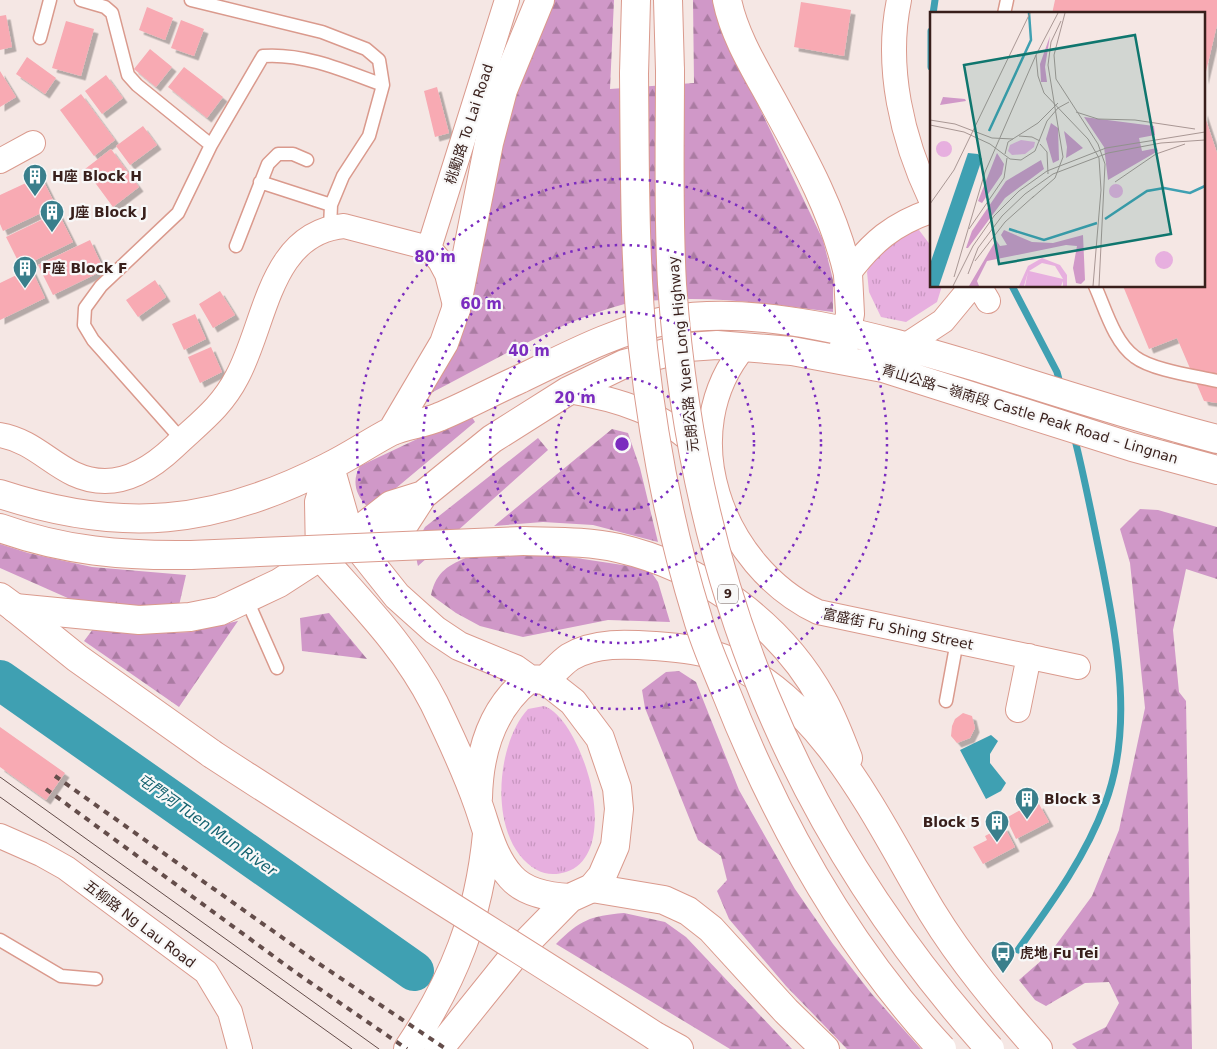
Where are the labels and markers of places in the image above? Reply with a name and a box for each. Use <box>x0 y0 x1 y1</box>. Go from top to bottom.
building icon: H座 Block H <box>22 163 48 197</box>
place label: H座 Block H <box>52 168 142 184</box>
building icon: J座 Block J <box>39 199 65 233</box>
place label: J座 Block J <box>69 204 147 220</box>
building icon: F座 Block F <box>12 255 38 289</box>
place label: F座 Block F <box>42 260 128 276</box>
centre of rings <box>613 435 631 453</box>
building icon: Block 3 <box>1014 786 1040 820</box>
place label: Block 3 <box>1044 791 1101 807</box>
building icon: Block 5 <box>984 809 1010 843</box>
place label: Block 5 <box>923 814 980 830</box>
bus stop icon: 虎地 Fu Tei <box>990 940 1016 974</box>
place label: 虎地 Fu Tei <box>1020 945 1099 961</box>

